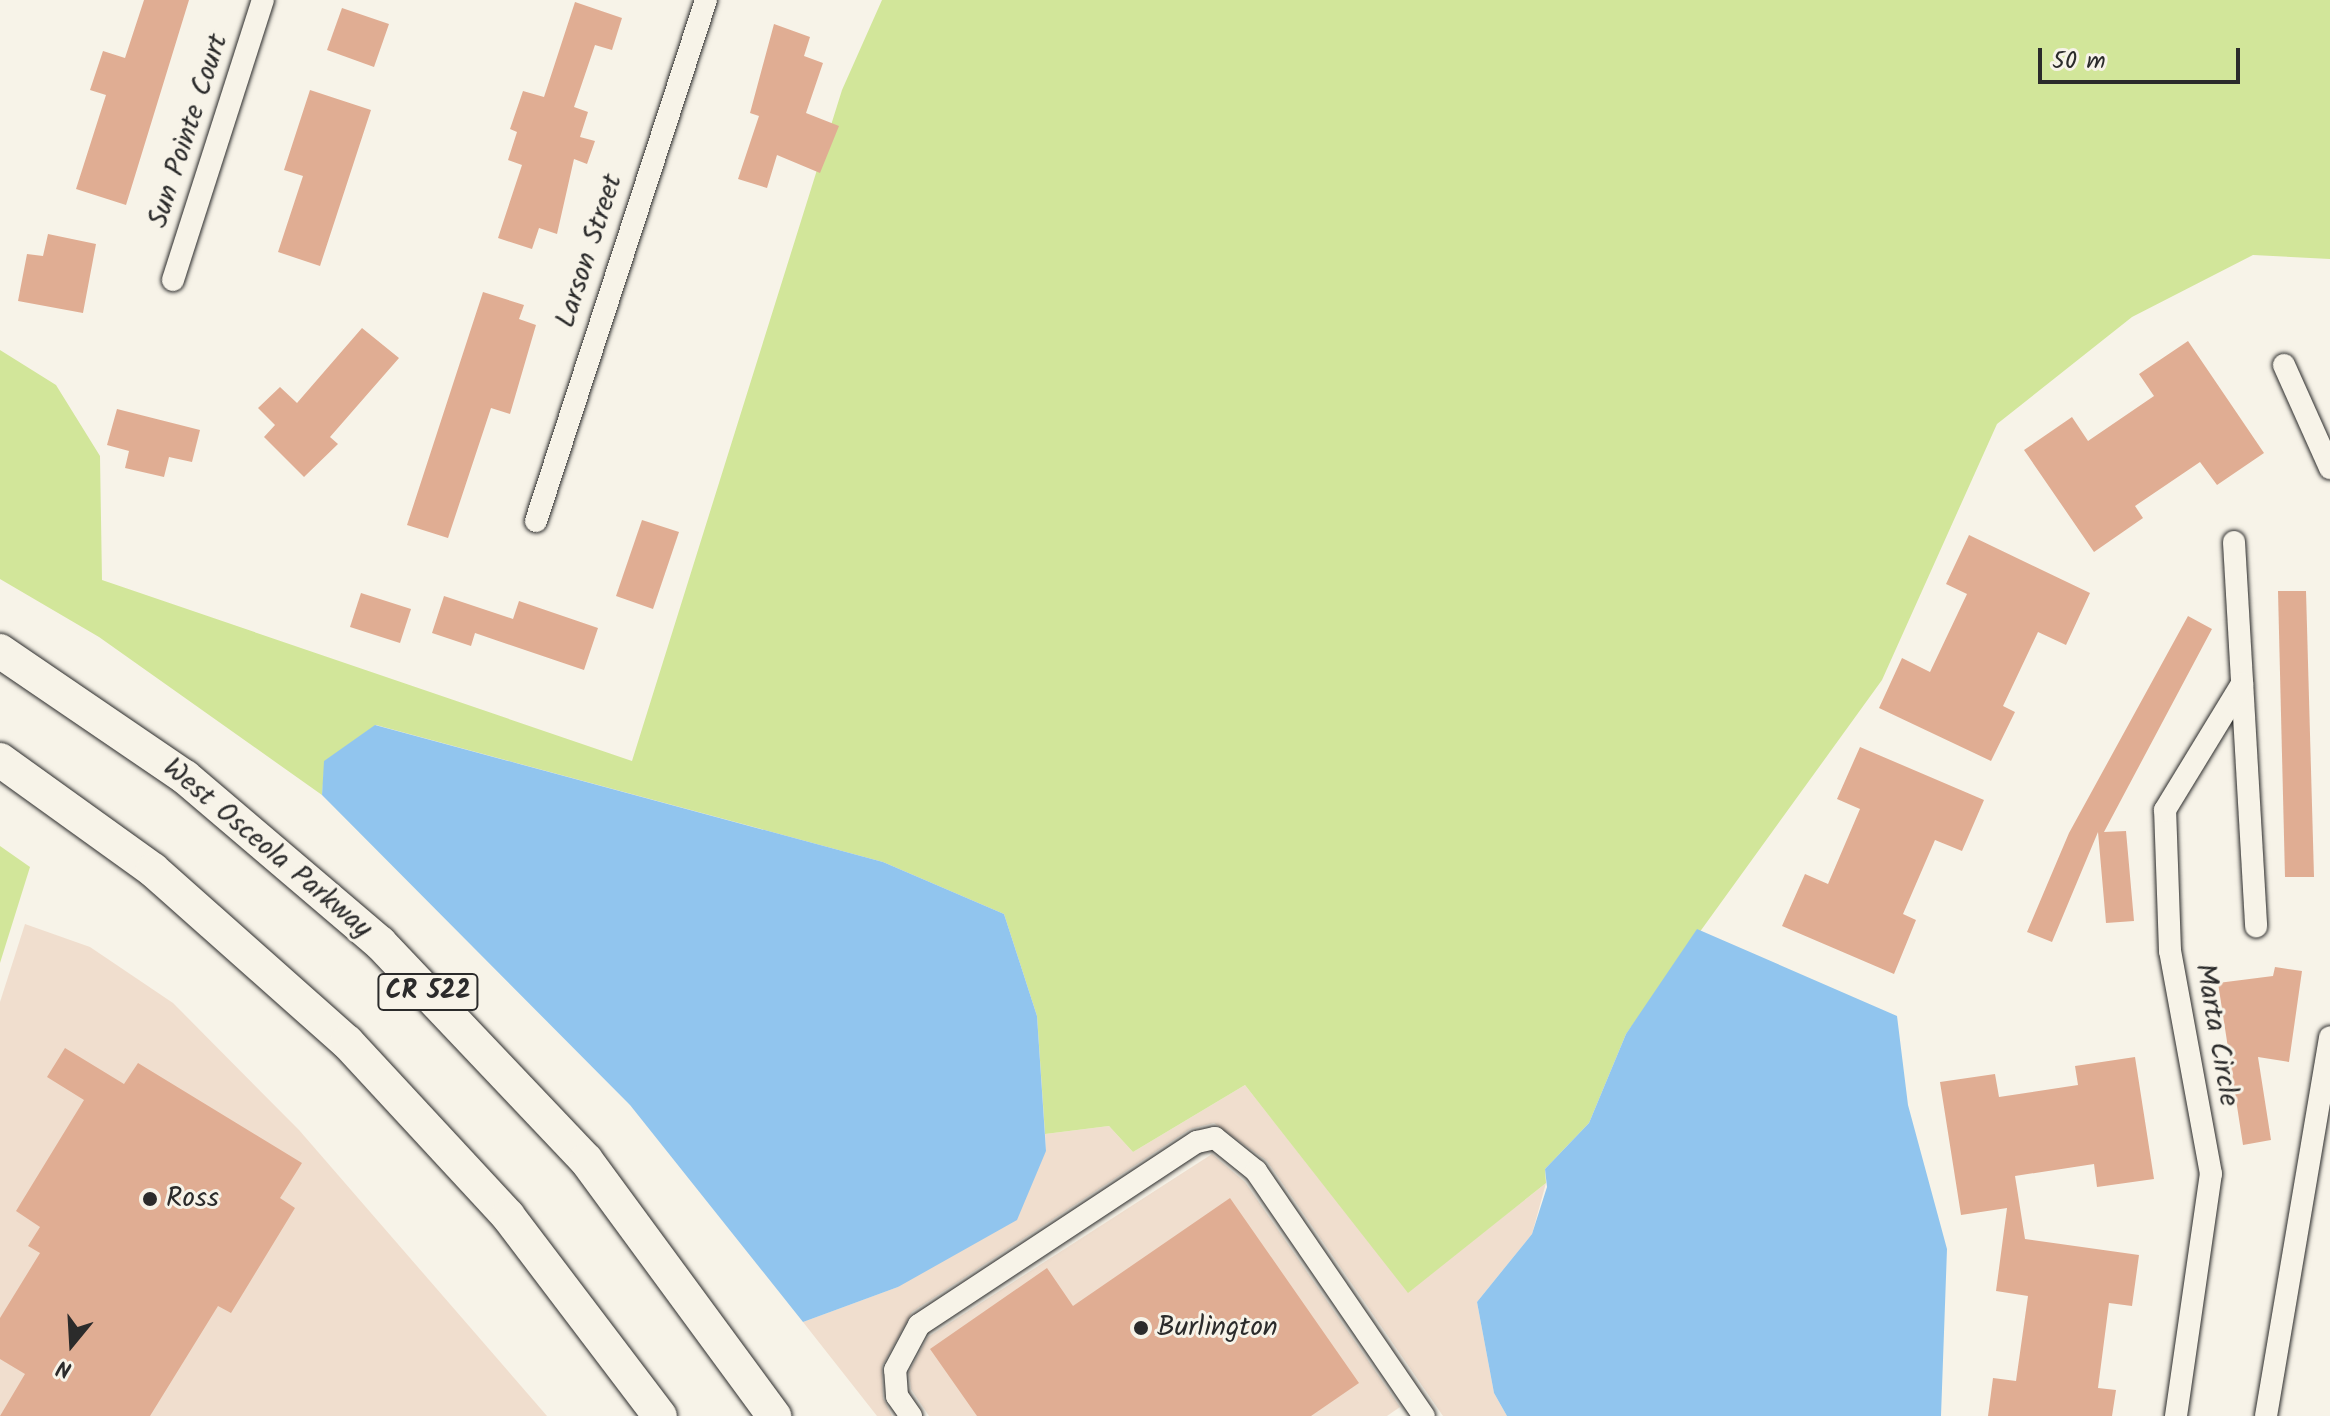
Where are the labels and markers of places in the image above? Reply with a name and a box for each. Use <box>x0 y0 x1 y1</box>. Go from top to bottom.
place label: Ross <box>166 1182 219 1216</box>
marker: Ross <box>141 1190 159 1208</box>
place label: Burlington <box>1157 1311 1278 1345</box>
marker: Burlington <box>1132 1319 1150 1337</box>

